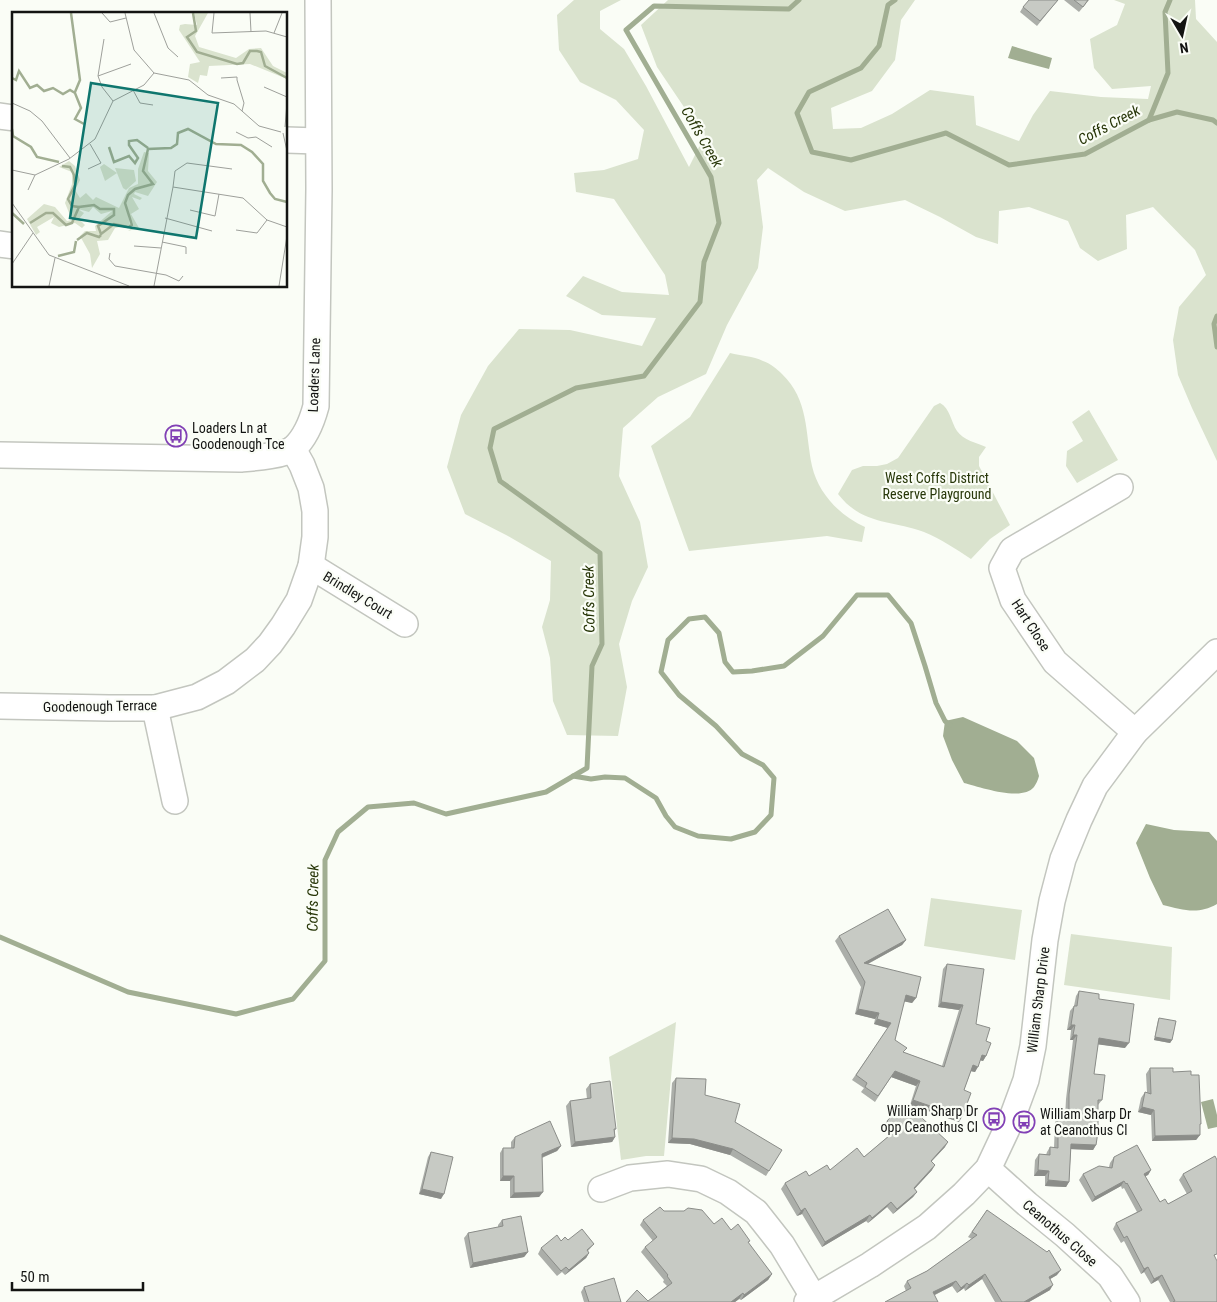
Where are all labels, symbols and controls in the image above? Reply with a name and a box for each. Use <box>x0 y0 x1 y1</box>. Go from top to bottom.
north arrow <box>1157 10 1207 60</box>
inset map <box>12 12 288 288</box>
text: N <box>1179 39 1190 56</box>
water label: Coffs Creek <box>1075 101 1143 149</box>
water label: Coffs Creek <box>677 103 727 171</box>
street label: Loaders Lane <box>305 337 323 412</box>
place label: Loaders Ln at Goodenough Tce <box>192 420 285 452</box>
bus stop icon: Loaders Ln at Goodenough Tce <box>164 424 188 448</box>
park label: West Coffs District Reserve Playground <box>883 470 991 502</box>
water label: Coffs Creek <box>579 565 599 633</box>
street label: Brindley Court <box>320 568 396 622</box>
street label: Hart Close <box>1008 596 1054 654</box>
street label: Goodenough Terrace <box>43 697 158 715</box>
water label: Coffs Creek <box>303 864 323 932</box>
street label: William Sharp Drive <box>1024 945 1053 1054</box>
place label: William Sharp Dr opp Ceanothus Cl <box>881 1103 978 1135</box>
place label: William Sharp Dr at Ceanothus Cl <box>1040 1106 1131 1138</box>
bus stop icon: William Sharp Dr opp Ceanothus Cl <box>982 1107 1006 1131</box>
bus stop icon: William Sharp Dr at Ceanothus Cl <box>1012 1110 1036 1134</box>
street label: Ceanothus Close <box>1020 1196 1101 1270</box>
scale bar <box>12 1260 144 1292</box>
text: 50 m <box>20 1268 50 1286</box>

